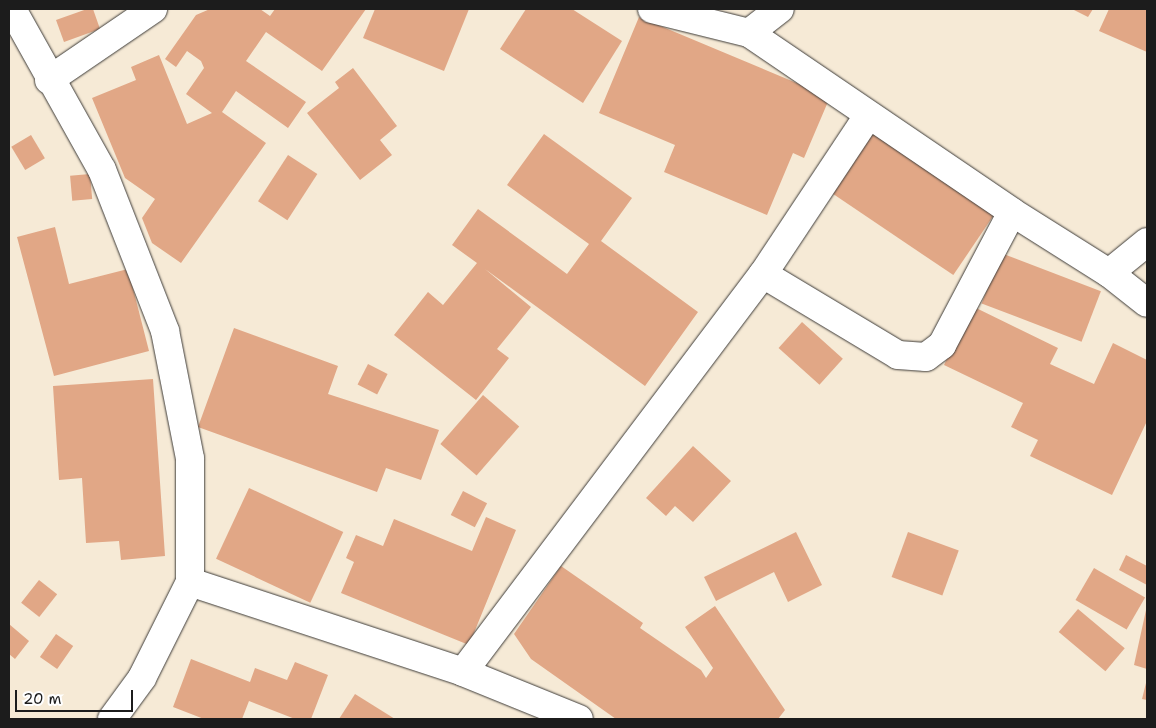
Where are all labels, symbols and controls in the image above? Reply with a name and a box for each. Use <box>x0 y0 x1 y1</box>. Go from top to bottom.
scale bar <box>18 680 135 712</box>
text: 20 m <box>23 689 62 709</box>

